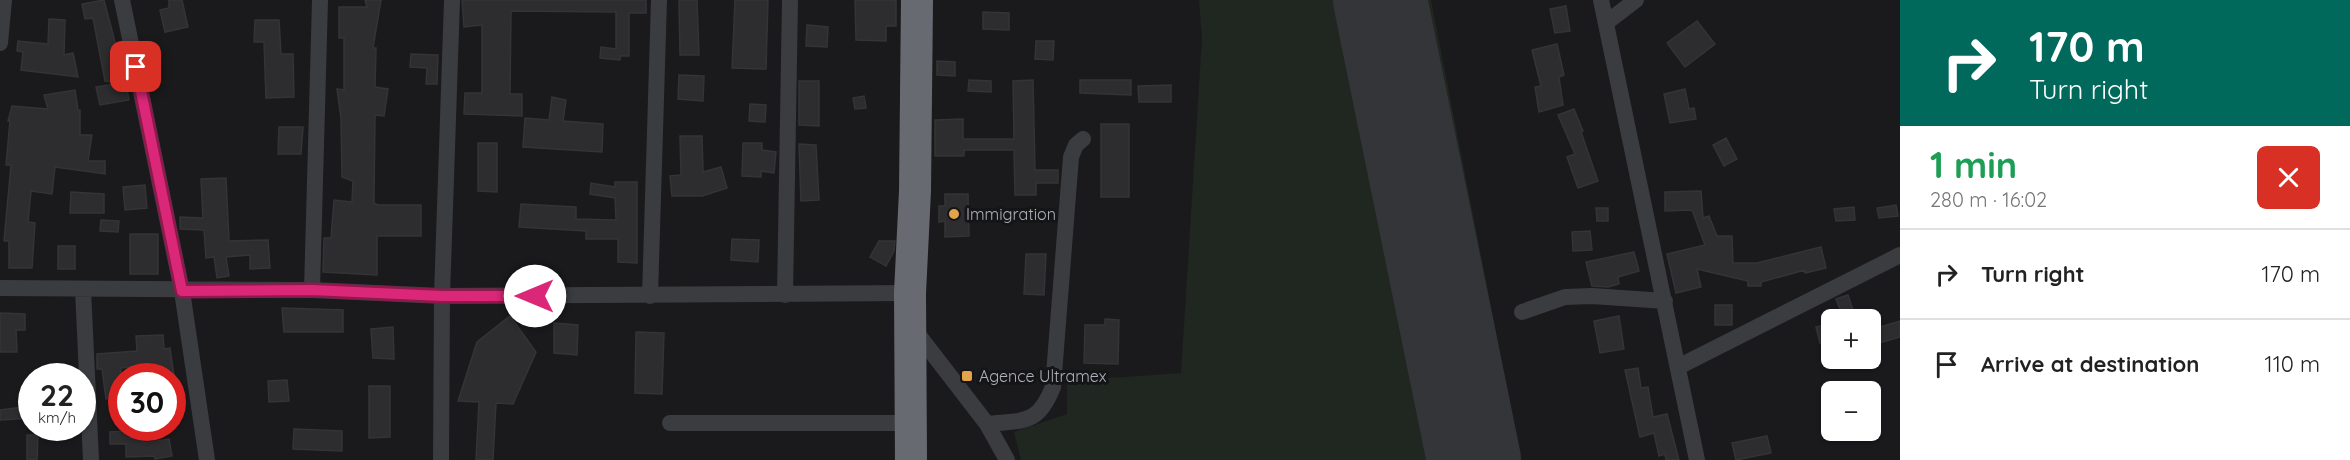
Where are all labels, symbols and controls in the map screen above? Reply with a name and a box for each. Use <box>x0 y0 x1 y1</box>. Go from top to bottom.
text: 170 m <box>2029 20 2145 73</box>
icon: right <box>1930 24 2008 102</box>
pin <box>110 41 161 92</box>
icon: arrive <box>119 50 152 83</box>
text: Turn right <box>2029 72 2148 106</box>
text: 1 min <box>1930 142 2017 187</box>
button: close <box>2257 146 2320 209</box>
text: 280 m · 16:02 <box>1930 187 2047 212</box>
place label: Immigration <box>966 204 1056 224</box>
marker: Immigration <box>947 207 961 221</box>
icon: right <box>1930 258 1963 291</box>
text: Turn right <box>1981 260 2085 288</box>
text: 170 m <box>2261 260 2320 288</box>
position arrow <box>503 264 567 328</box>
map controls <box>1821 309 1881 441</box>
button: + <box>1821 309 1881 369</box>
icon: arrive <box>1930 348 1963 381</box>
text: Arrive at destination <box>1981 350 2199 378</box>
text: 110 m <box>2265 350 2320 378</box>
speed limit sign: 30 <box>108 363 186 441</box>
place label: Agence Ultramex <box>979 366 1107 386</box>
marker: Agence Ultramex <box>960 369 974 383</box>
text: 22 <box>40 376 74 414</box>
button: − <box>1821 381 1881 441</box>
text: km/h <box>38 408 76 427</box>

